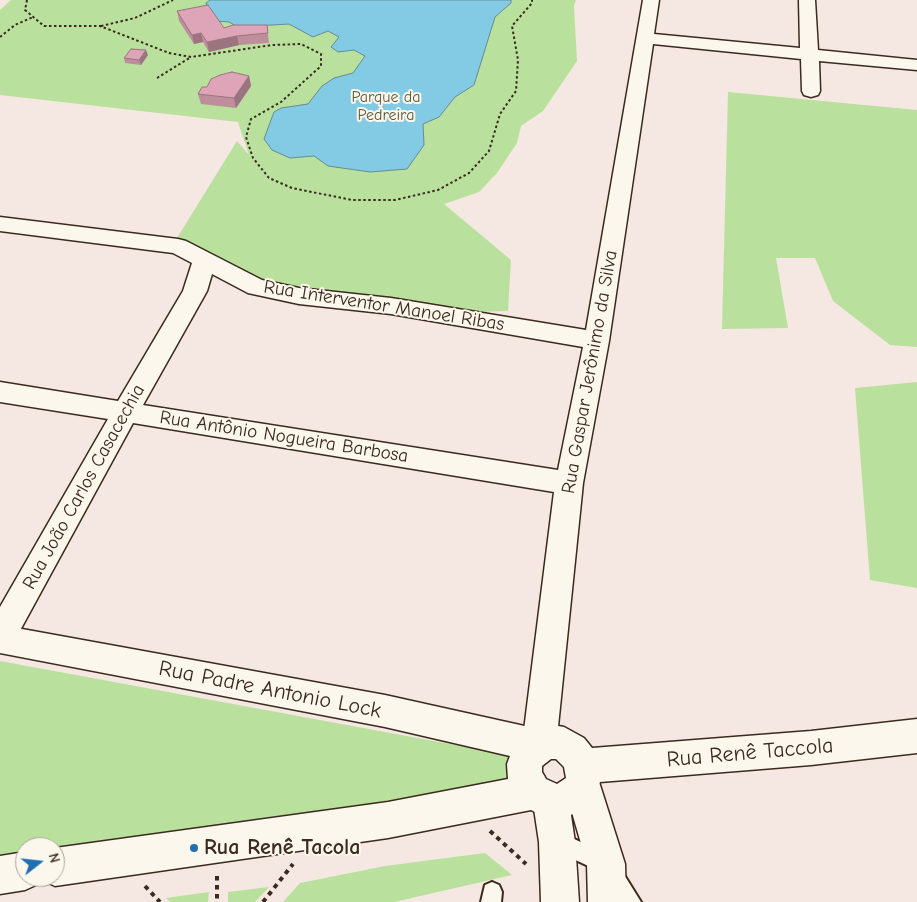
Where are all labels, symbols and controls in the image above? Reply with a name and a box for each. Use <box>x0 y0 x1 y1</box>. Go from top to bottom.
park label: Parque da Pedreira <box>351 87 421 125</box>
street label: Rua Gaspar Jerônimo da Silva <box>557 248 623 496</box>
street label: Rua Interventor Manoel Ribas <box>262 276 506 336</box>
street label: Rua João Carlos Casacechia <box>18 381 150 593</box>
street label: Rua Antônio Nogueira Barbosa <box>158 406 410 468</box>
street label: Rua Padre Antonio Lock <box>157 655 383 725</box>
street label: Rua Renê Taccola <box>666 733 834 773</box>
place label: Rua Renê Tacola <box>204 835 360 861</box>
north arrow <box>15 837 65 887</box>
marker: Rua Renê Tacola <box>188 842 200 854</box>
text: N <box>45 851 63 865</box>

